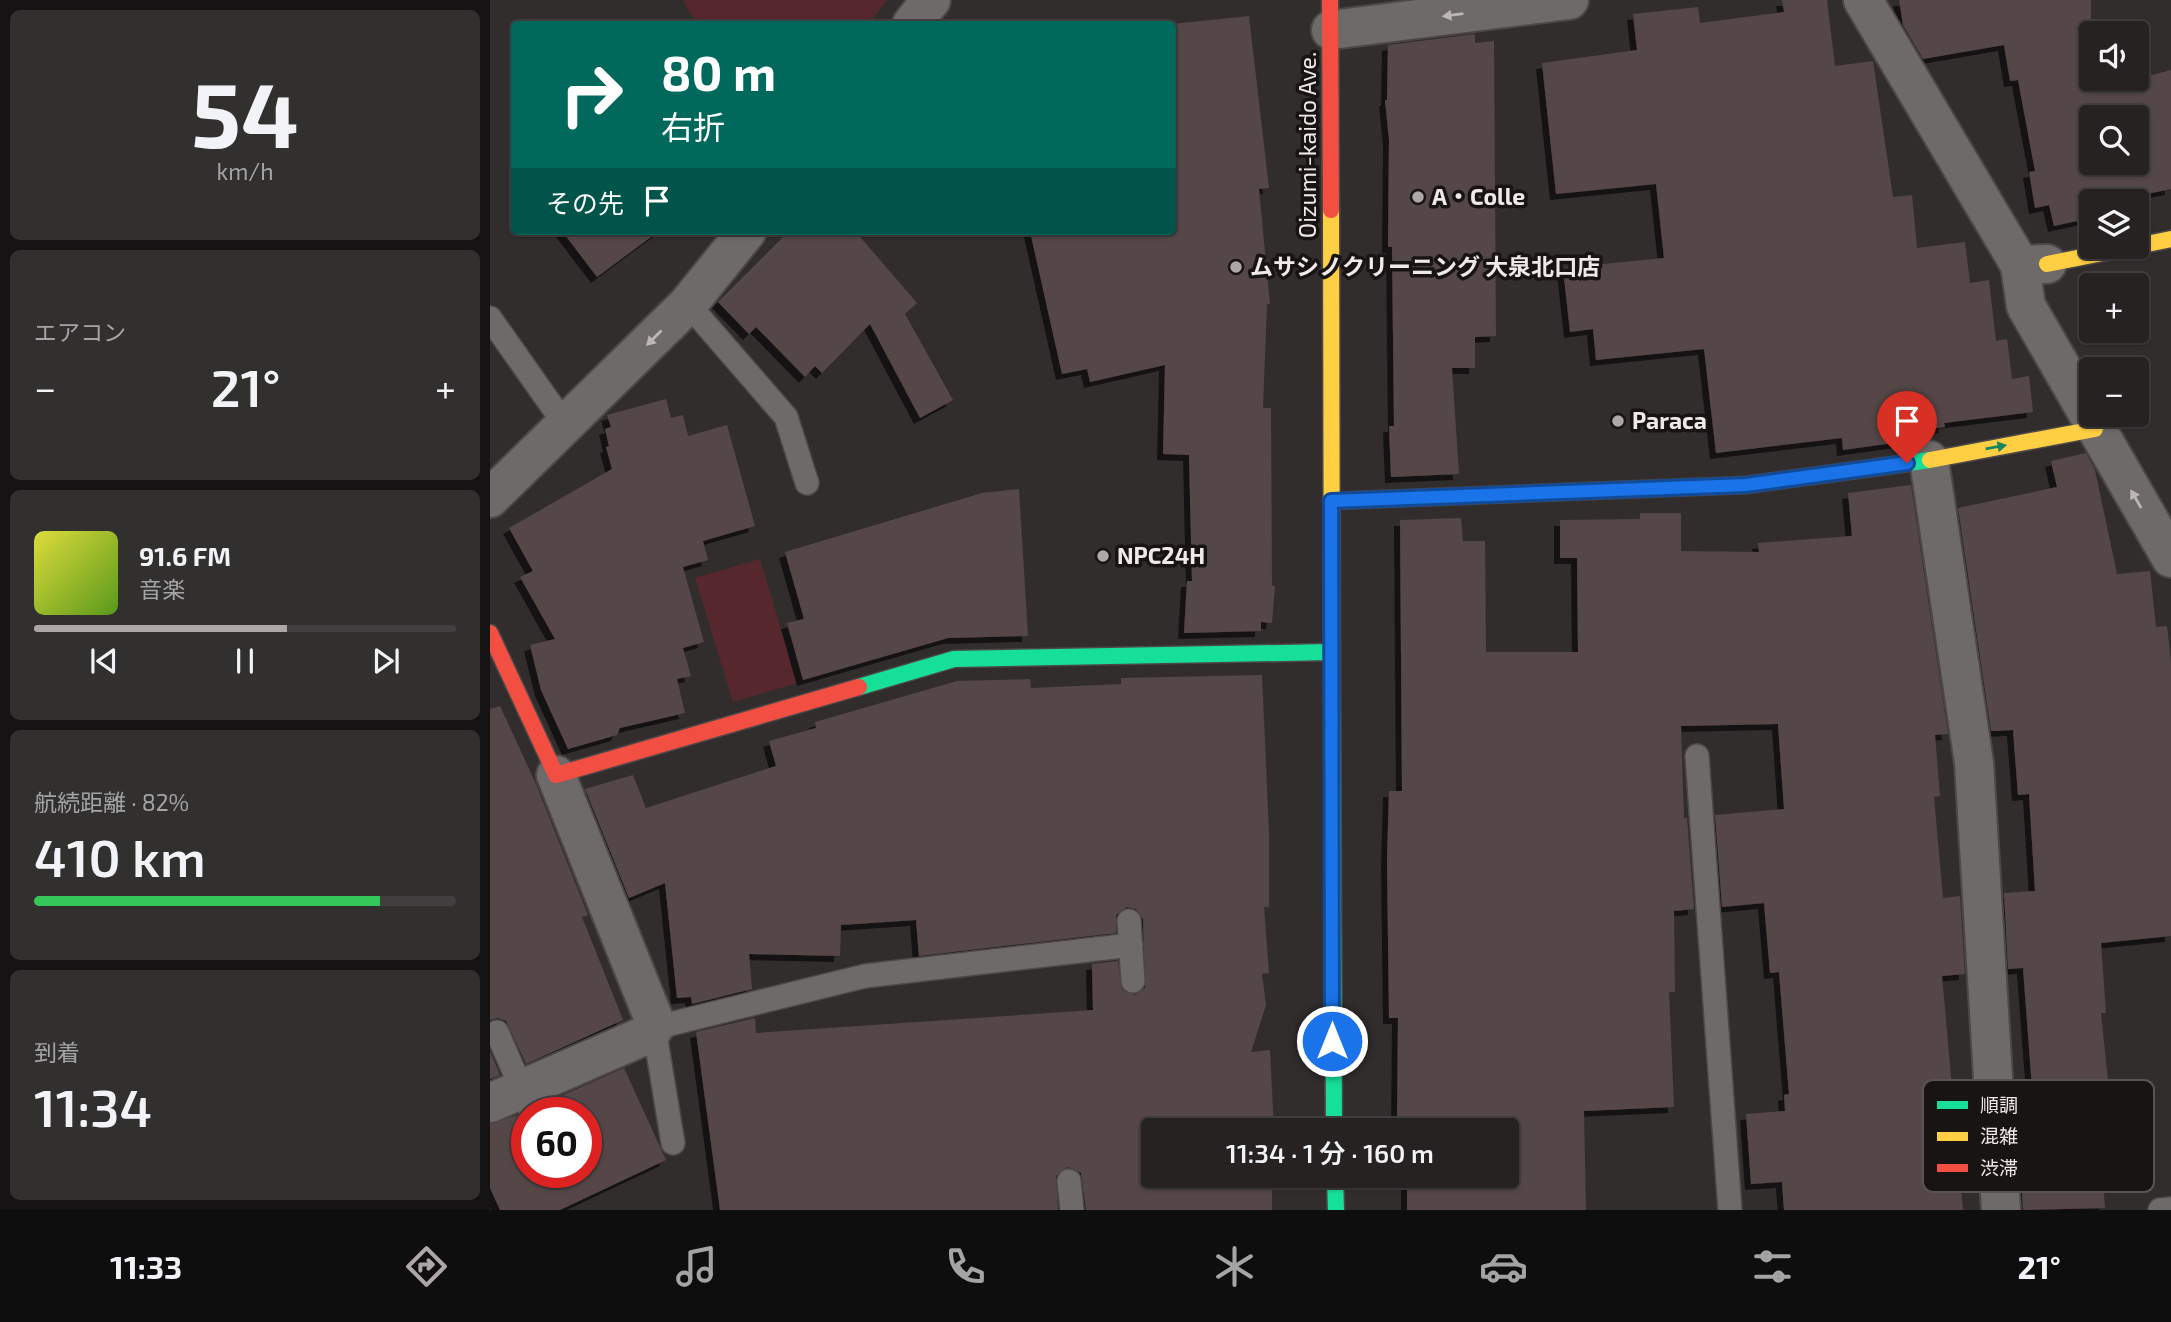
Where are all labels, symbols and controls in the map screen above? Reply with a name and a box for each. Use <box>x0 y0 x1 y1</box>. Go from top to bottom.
one-way arrow <box>1442 9 1464 20</box>
map controls <box>2079 21 2149 427</box>
button: sound <box>2079 21 2149 91</box>
text: 80 m <box>661 42 776 101</box>
icon: right <box>546 49 637 140</box>
street label: Oizumi-kaido Ave. <box>1293 52 1321 238</box>
text: 54 <box>191 57 299 166</box>
button: search <box>2079 105 2149 175</box>
text: 右折 <box>661 107 725 145</box>
text: km/h <box>216 157 274 185</box>
icon: arrive <box>638 182 676 220</box>
place label: A・Colle <box>1432 182 1525 210</box>
text: その先 <box>546 187 624 218</box>
marker: A・Colle <box>1410 189 1426 205</box>
button: layers <box>2079 189 2149 259</box>
place label: ムサシノクリーニング 大泉北口店 <box>1250 252 1600 280</box>
marker: ムサシノクリーニング 大泉北口店 <box>1228 259 1244 275</box>
button: + <box>2079 273 2149 343</box>
text: エアコン <box>34 318 126 346</box>
one-way arrow <box>646 330 663 346</box>
text: 21° <box>211 355 281 417</box>
button: − <box>2079 357 2149 427</box>
text: − <box>34 364 56 410</box>
text: + <box>435 364 456 410</box>
pin <box>1877 391 1937 463</box>
icon: arrive <box>1888 402 1926 440</box>
place label: Paraca <box>1632 406 1707 434</box>
marker: Paraca <box>1610 413 1626 429</box>
one-way arrow <box>1985 442 2007 453</box>
one-way arrow <box>2130 490 2143 509</box>
text: 91.6 FM <box>139 540 231 571</box>
place label: NPC24H <box>1117 541 1205 569</box>
marker: NPC24H <box>1095 548 1111 564</box>
text: 音楽 <box>139 575 185 603</box>
icon: previous <box>85 642 123 680</box>
icon: pause <box>226 642 264 680</box>
icon: next <box>367 642 405 680</box>
text: 航続距離 · 82% <box>34 788 189 816</box>
text: 410 km <box>34 825 206 887</box>
position arrow <box>1295 1004 1369 1078</box>
text: 到着 <box>34 1038 80 1066</box>
text: 11:34 <box>34 1075 152 1137</box>
legend <box>1923 1080 2154 1192</box>
text: 順調 <box>1980 1093 2018 1116</box>
speed limit sign: 60 <box>511 1097 602 1188</box>
text: 混雑 <box>1980 1124 2018 1147</box>
text: 11:34 · 1 分 · 160 m <box>1226 1137 1434 1168</box>
text: 渋滞 <box>1980 1156 2018 1179</box>
icon: directions <box>402 1242 451 1291</box>
icon: music <box>672 1242 721 1291</box>
icon: phone <box>941 1242 990 1291</box>
icon: climate <box>1210 1242 1259 1291</box>
icon: car <box>1479 1242 1528 1291</box>
icon: filters <box>1748 1242 1797 1291</box>
text: 11:33 <box>110 1247 182 1285</box>
text: 21° <box>2017 1247 2061 1285</box>

